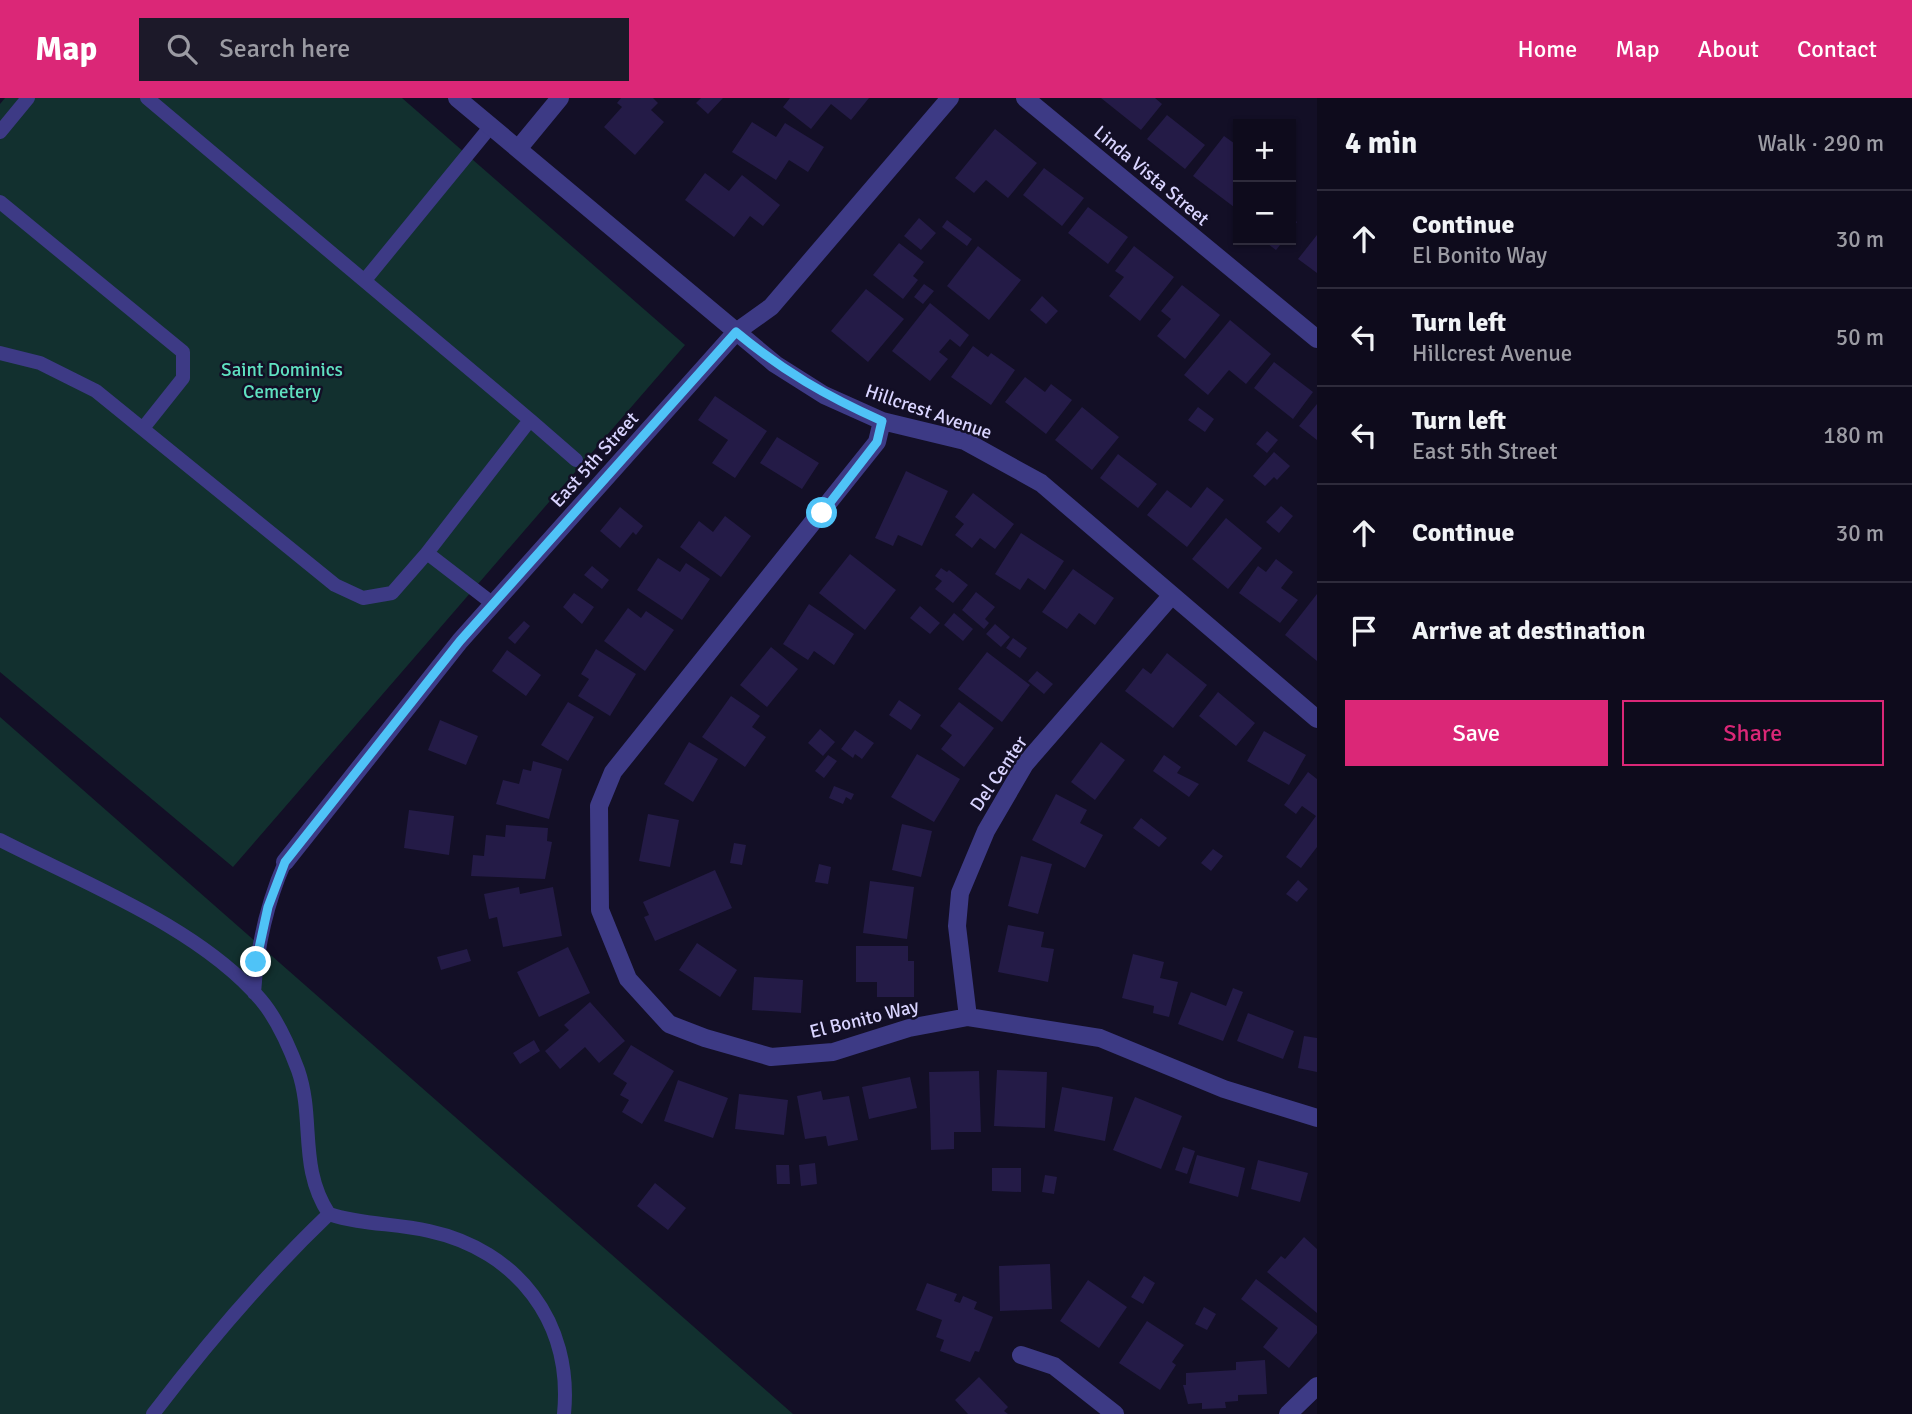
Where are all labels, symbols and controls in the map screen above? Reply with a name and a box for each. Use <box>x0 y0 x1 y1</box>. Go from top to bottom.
search box <box>139 18 629 81</box>
text: Map <box>35 29 97 70</box>
icon: search <box>163 30 201 68</box>
text: Search here <box>219 33 350 65</box>
text: Home <box>1517 34 1577 64</box>
text: Map <box>1615 34 1660 64</box>
text: About <box>1698 34 1759 64</box>
text: Contact <box>1797 34 1877 64</box>
map controls <box>1233 119 1296 245</box>
button: + <box>1233 119 1296 182</box>
street label: Linda Vista Street <box>1089 121 1214 231</box>
text: 4 min <box>1345 125 1417 162</box>
text: Walk · 290 m <box>1758 129 1884 158</box>
button: − <box>1233 182 1296 245</box>
text: Continue <box>1412 209 1514 241</box>
icon: ahead <box>1345 220 1383 258</box>
text: 30 m <box>1836 225 1884 254</box>
text: El Bonito Way <box>1412 241 1547 270</box>
text: Turn left <box>1412 307 1506 339</box>
icon: left <box>1345 318 1383 356</box>
text: 50 m <box>1836 323 1884 352</box>
text: Hillcrest Avenue <box>1412 339 1572 368</box>
park label: Saint Dominics Cemetery <box>221 358 343 404</box>
street label: Hillcrest Avenue <box>862 379 995 445</box>
text: Turn left <box>1412 405 1506 437</box>
street label: East 5th Street <box>546 407 644 512</box>
icon: left <box>1345 416 1383 454</box>
text: 180 m <box>1823 421 1884 450</box>
text: East 5th Street <box>1412 437 1558 466</box>
route start <box>806 497 837 528</box>
icon: ahead <box>1345 514 1383 552</box>
text: Continue <box>1412 517 1514 549</box>
text: 30 m <box>1836 519 1884 548</box>
icon: arrive <box>1345 612 1383 650</box>
text: Arrive at destination <box>1412 615 1645 647</box>
button: Save <box>1345 700 1608 766</box>
button: Share <box>1622 700 1884 766</box>
street label: Del Center <box>965 731 1033 816</box>
route end <box>240 946 271 977</box>
street label: El Bonito Way <box>807 994 921 1044</box>

